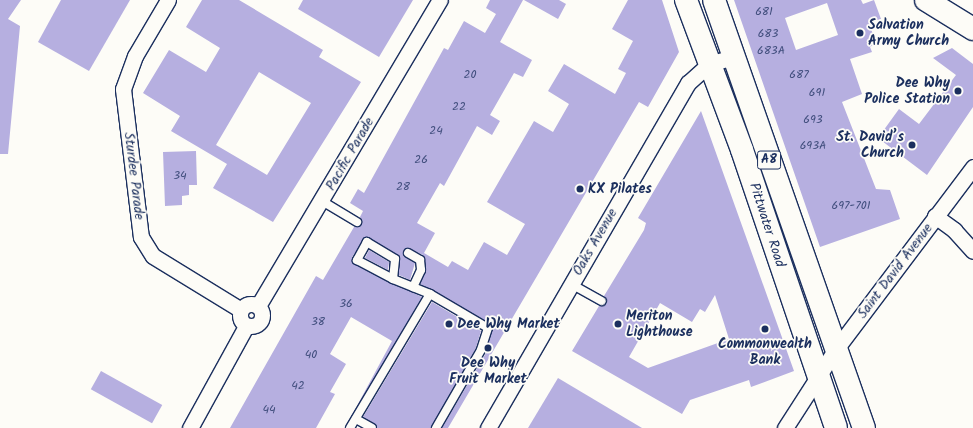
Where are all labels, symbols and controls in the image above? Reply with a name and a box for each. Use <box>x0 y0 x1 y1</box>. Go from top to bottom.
house number: 681 <box>755 5 773 19</box>
place label: Salvation Army Church <box>868 17 949 50</box>
house number: 683 <box>758 27 778 41</box>
marker: Salvation Army Church <box>855 28 865 38</box>
house number: 683A <box>757 44 785 58</box>
house number: 20 <box>464 68 476 82</box>
house number: 687 <box>789 68 809 82</box>
place label: Dee Why Police Station <box>864 75 950 108</box>
house number: 691 <box>809 86 825 100</box>
marker: Dee Why Police Station <box>953 86 963 96</box>
house number: 22 <box>452 100 466 114</box>
house number: 693 <box>803 113 823 127</box>
street label: Pacific Parade <box>322 114 378 194</box>
house number: 24 <box>429 124 443 138</box>
place label: St. David’s Church <box>836 129 904 162</box>
street label: Sturdee Parade <box>120 131 148 221</box>
house number: 693A <box>800 139 826 153</box>
marker: St. David’s Church <box>907 140 917 150</box>
road number: A8 <box>757 149 781 171</box>
house number: 26 <box>414 153 428 167</box>
house number: 34 <box>173 169 187 183</box>
house number: 28 <box>396 180 410 194</box>
place label: KX Pilates <box>588 181 652 197</box>
street label: Pittwater Road <box>745 181 789 269</box>
marker: KX Pilates <box>575 184 585 194</box>
house number: 697-701 <box>832 199 870 213</box>
street label: Oaks Avenue <box>569 206 621 278</box>
street label: Saint David Avenue <box>854 220 936 322</box>
house number: 36 <box>339 297 353 311</box>
place label: Meriton Lighthouse <box>626 308 693 340</box>
house number: 38 <box>311 315 325 329</box>
place label: Dee Why Market <box>457 316 560 332</box>
marker: Dee Why Market <box>444 319 454 329</box>
marker: Meriton Lighthouse <box>613 319 623 329</box>
marker: Commonwealth Bank <box>760 324 770 334</box>
place label: Commonwealth Bank <box>718 336 812 368</box>
marker: Dee Why Fruit Market <box>483 343 493 353</box>
house number: 40 <box>305 348 317 362</box>
place label: Dee Why Fruit Market <box>449 355 527 388</box>
house number: 42 <box>291 379 305 393</box>
house number: 44 <box>262 403 276 417</box>

